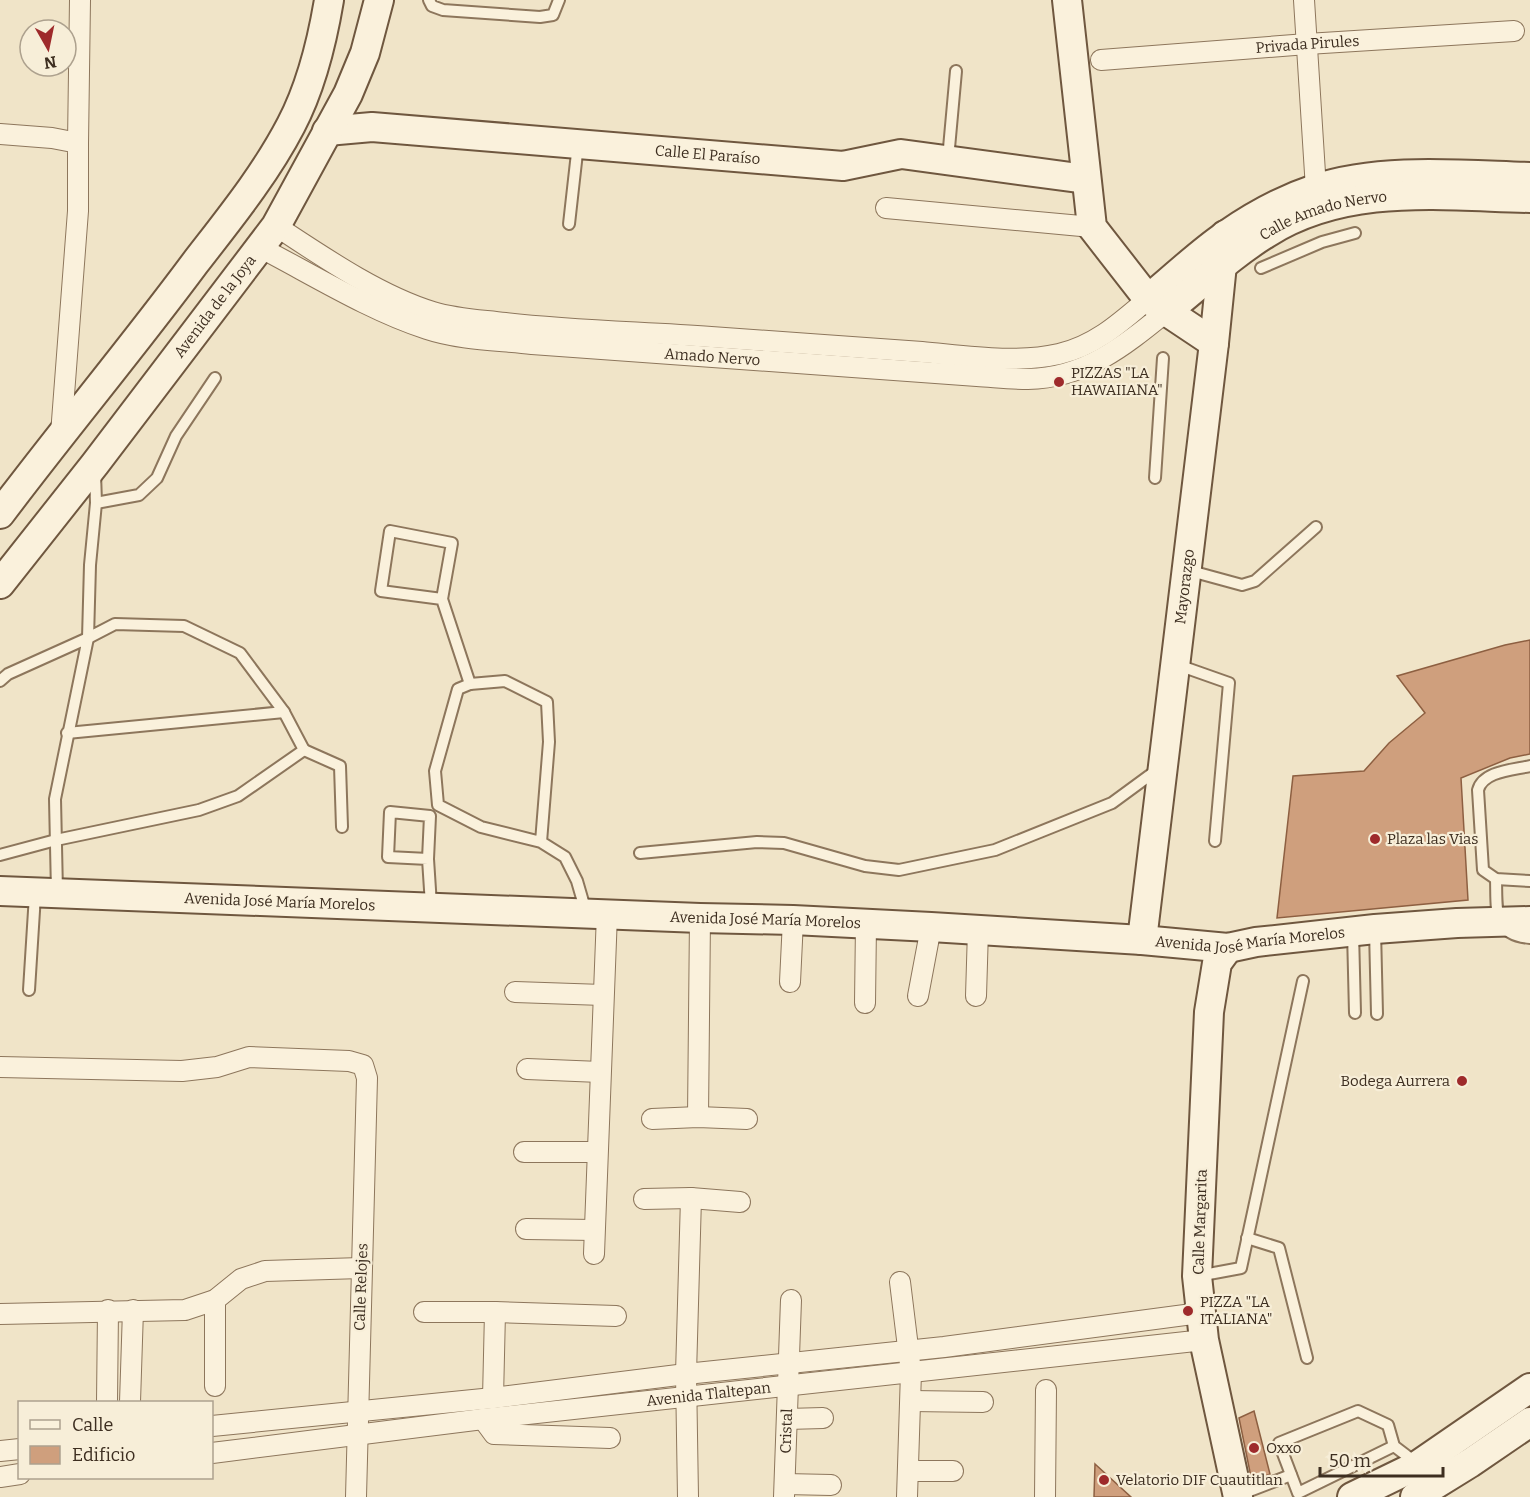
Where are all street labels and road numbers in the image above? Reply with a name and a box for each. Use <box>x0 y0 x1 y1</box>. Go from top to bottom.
street label: Privada Pirules <box>1255 32 1360 57</box>
street label: Calle El Paraíso <box>654 141 761 168</box>
street label: Calle Amado Nervo <box>1256 188 1388 244</box>
street label: Avenida de la Joya <box>170 252 260 361</box>
street label: Amado Nervo <box>664 345 761 369</box>
street label: Mayorazgo <box>1171 548 1198 625</box>
street label: Avenida José María Morelos <box>184 889 376 914</box>
street label: Avenida José María Morelos <box>670 908 861 932</box>
street label: Avenida José María Morelos <box>1154 923 1346 957</box>
street label: Calle Margarita <box>1189 1169 1211 1275</box>
street label: Calle Relojes <box>350 1243 372 1331</box>
street label: Avenida Tlaltepan <box>645 1378 772 1410</box>
street label: Cristal <box>777 1408 796 1454</box>

